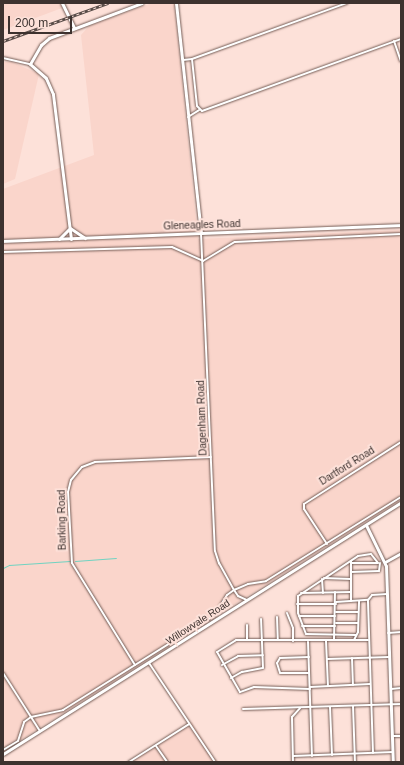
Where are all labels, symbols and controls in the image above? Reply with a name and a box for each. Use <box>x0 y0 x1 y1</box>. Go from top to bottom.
scale bar <box>10 8 74 34</box>
text: 200 m <box>15 16 48 30</box>
street label: Gleneagles Road <box>163 218 241 232</box>
street label: Dagenham Road <box>195 380 209 456</box>
street label: Dartford Road <box>317 444 377 488</box>
street label: Barking Road <box>55 490 69 550</box>
street label: Willowvale Road <box>164 597 232 647</box>

